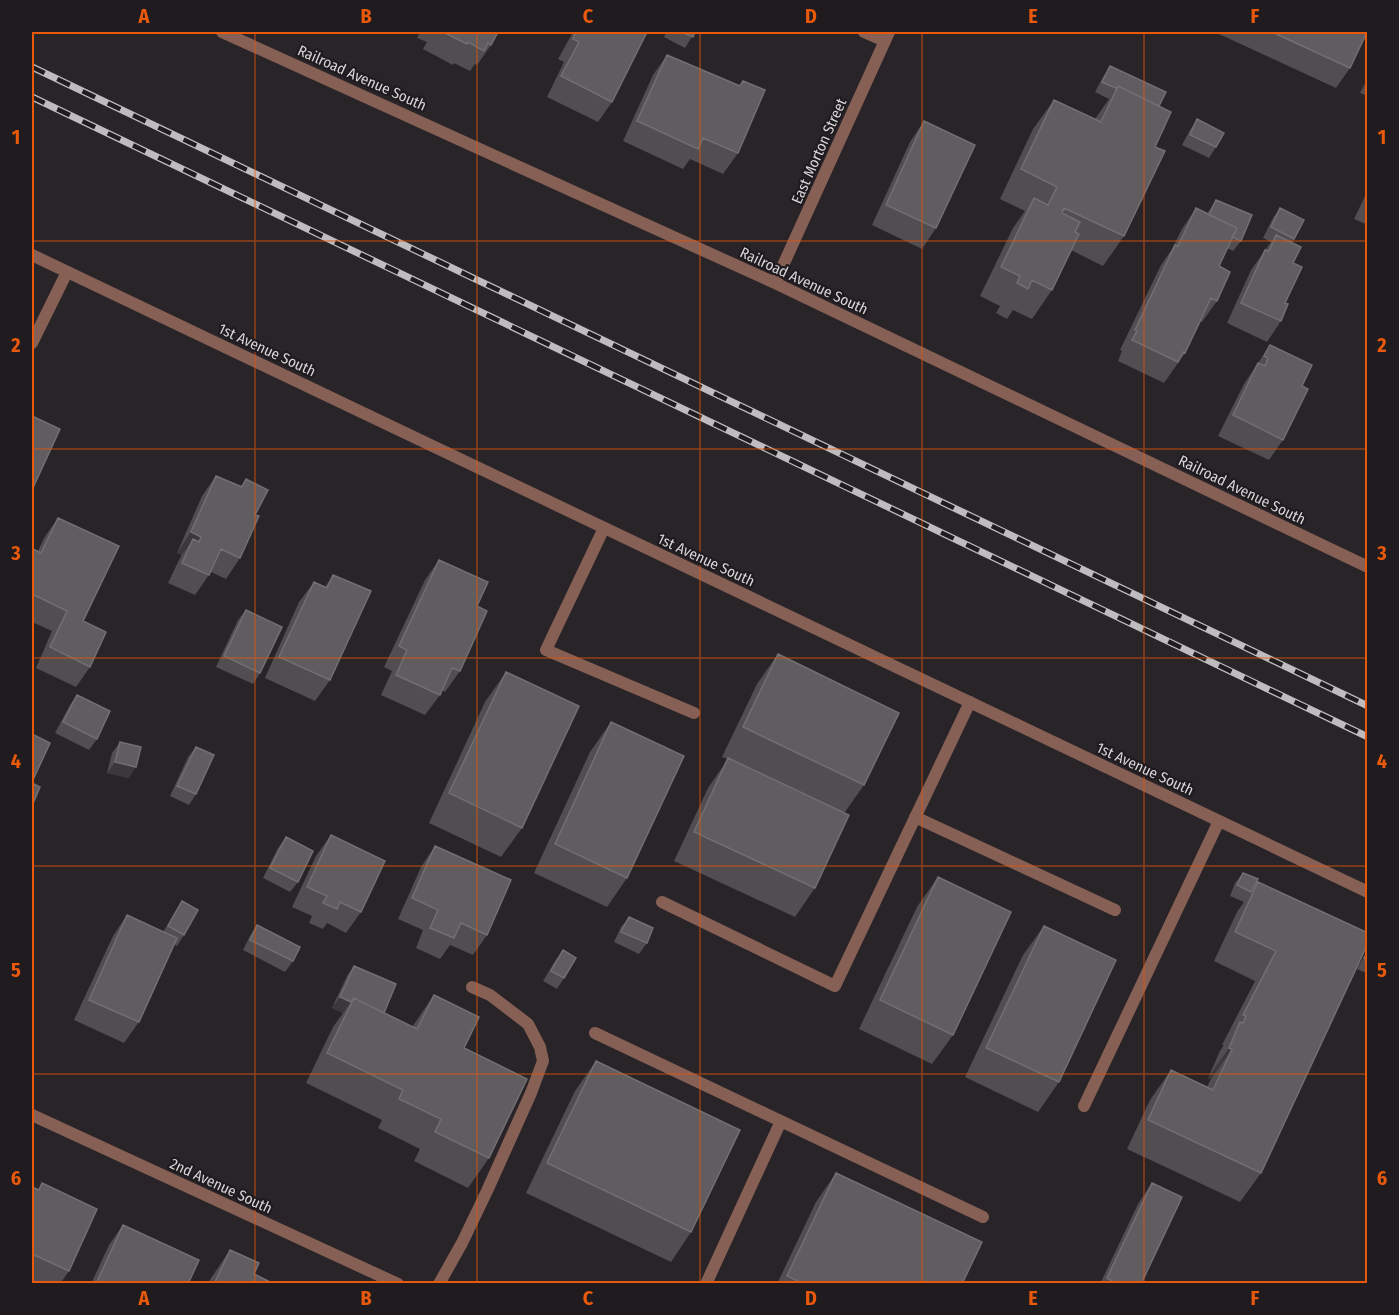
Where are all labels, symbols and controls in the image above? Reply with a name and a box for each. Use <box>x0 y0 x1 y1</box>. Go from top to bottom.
text: A <box>138 4 151 28</box>
text: B <box>360 4 372 28</box>
text: C <box>583 4 594 28</box>
text: D <box>805 4 817 28</box>
text: E <box>1028 4 1038 28</box>
text: F <box>1251 4 1260 28</box>
street label: Railroad Avenue South <box>295 41 429 115</box>
street label: East Morton Street <box>788 95 850 207</box>
text: 1 <box>12 125 20 149</box>
text: 1 <box>1378 125 1386 149</box>
street label: Railroad Avenue South <box>737 243 871 319</box>
street label: 1st Avenue South <box>215 320 319 380</box>
text: 2 <box>10 333 21 357</box>
text: 2 <box>1376 333 1387 357</box>
street label: Railroad Avenue South <box>1176 451 1308 529</box>
street label: 1st Avenue South <box>654 530 758 590</box>
text: 3 <box>10 541 21 565</box>
text: 3 <box>1376 541 1387 565</box>
street label: 1st Avenue South <box>1093 739 1197 799</box>
text: 4 <box>11 749 21 773</box>
text: 4 <box>1377 749 1387 773</box>
text: 5 <box>11 958 21 982</box>
text: 5 <box>1377 958 1387 982</box>
street label: 2nd Avenue South <box>167 1154 275 1218</box>
text: 6 <box>11 1166 21 1190</box>
text: 6 <box>1377 1166 1387 1190</box>
text: A <box>138 1286 151 1310</box>
text: B <box>360 1286 372 1310</box>
text: C <box>583 1286 594 1310</box>
text: D <box>805 1286 817 1310</box>
text: E <box>1028 1286 1038 1310</box>
text: F <box>1251 1286 1260 1310</box>

